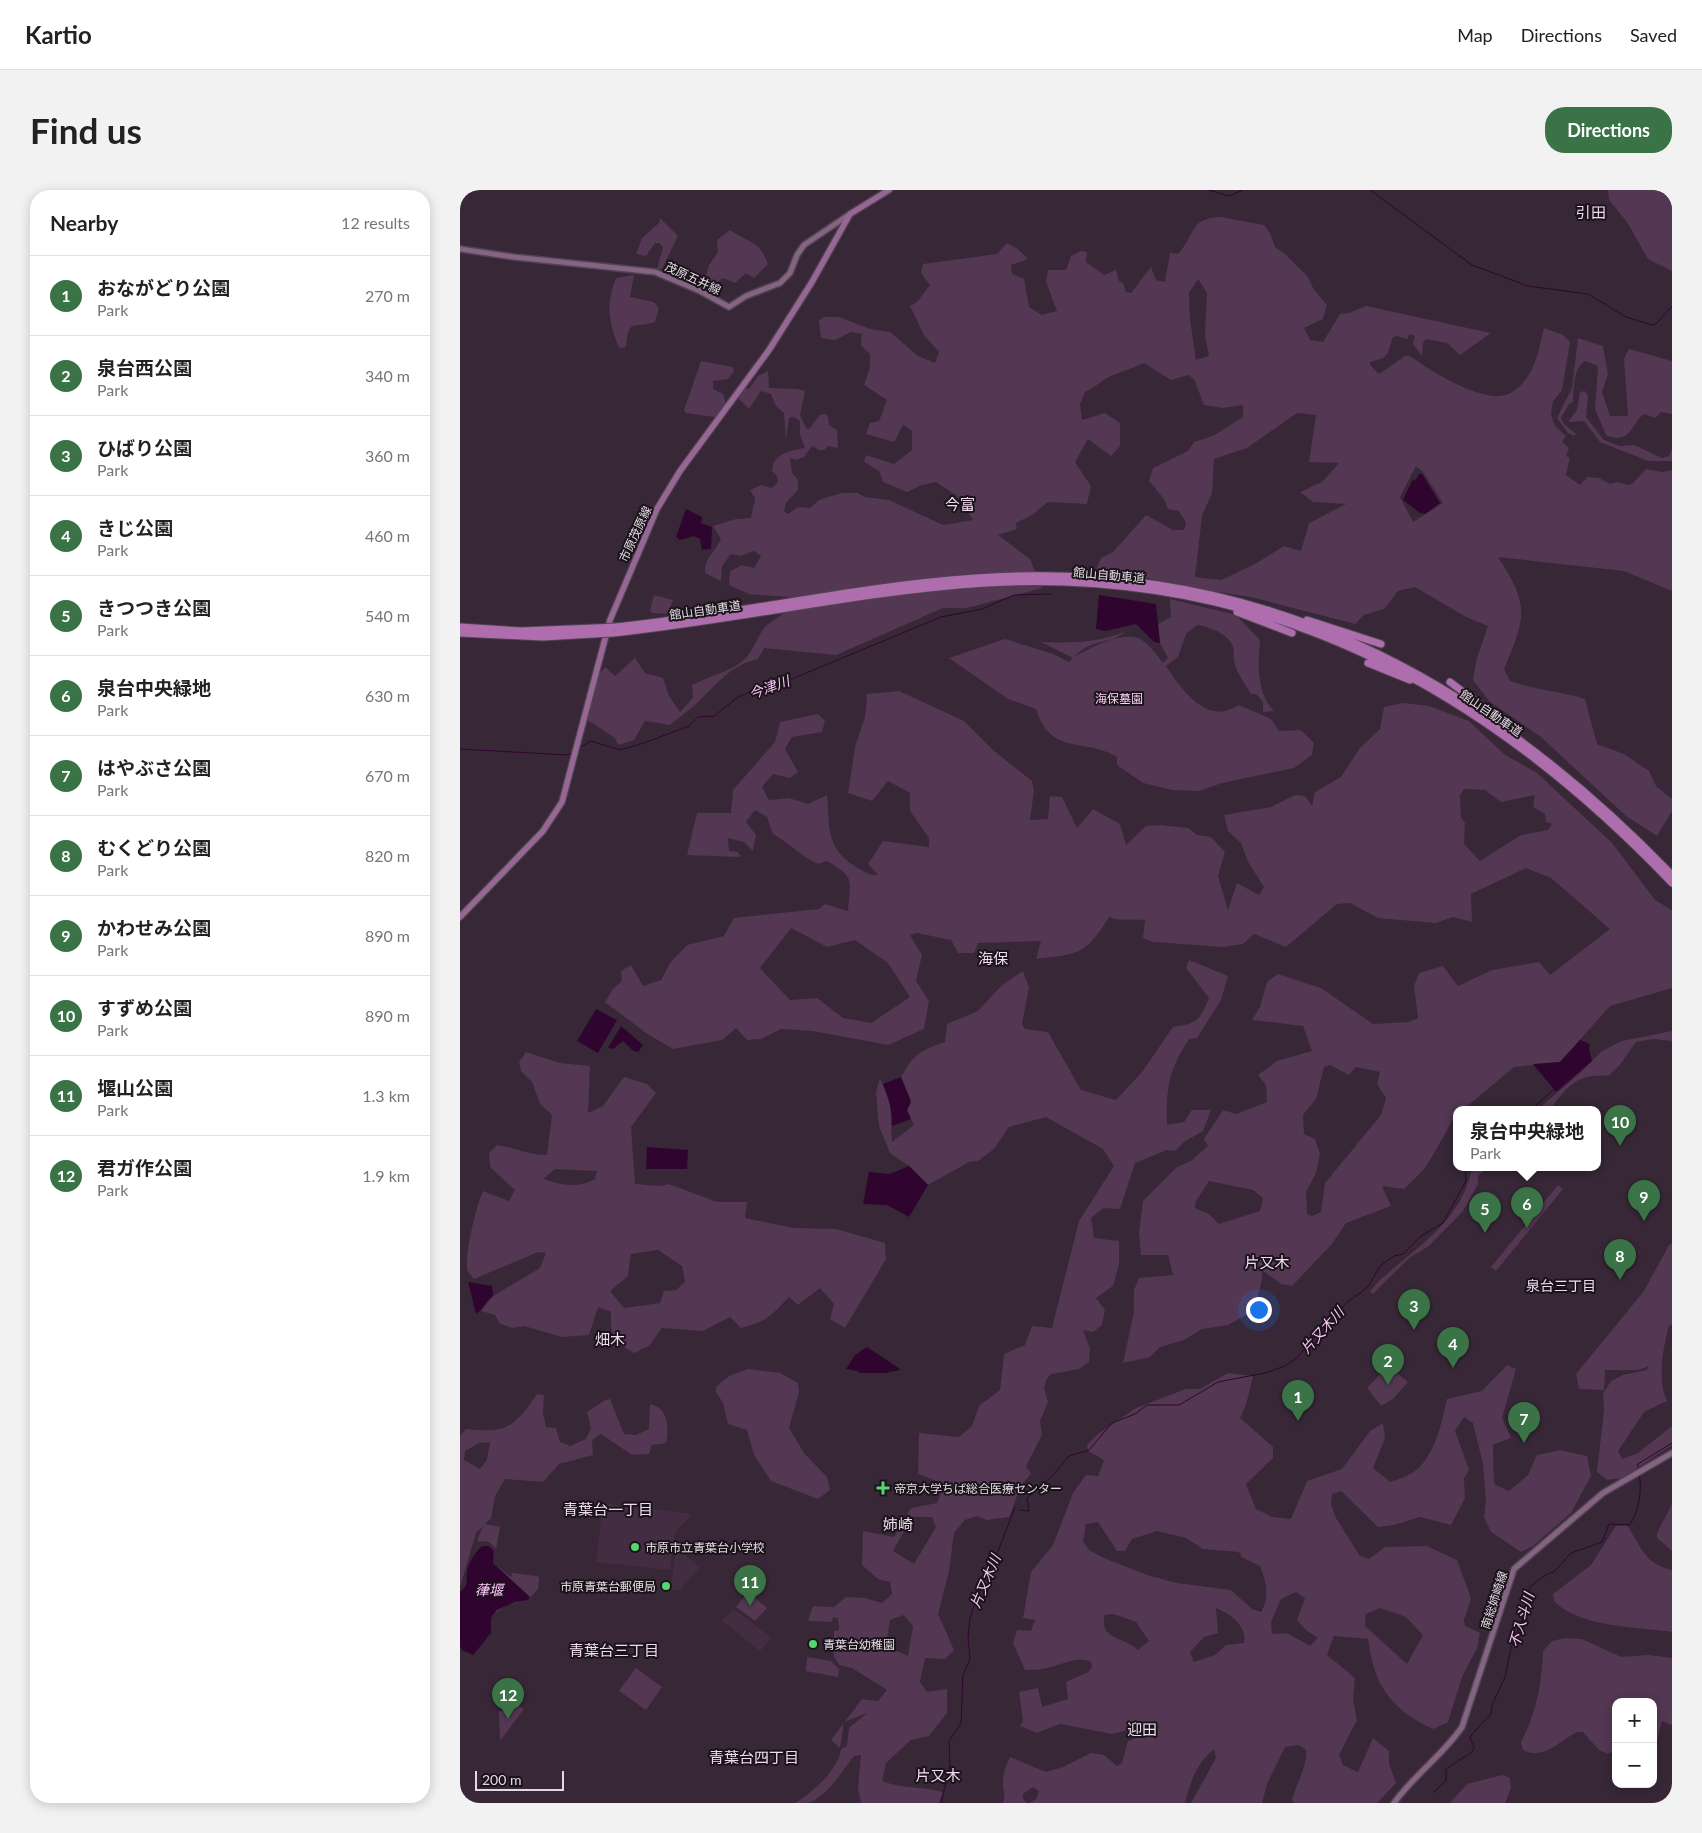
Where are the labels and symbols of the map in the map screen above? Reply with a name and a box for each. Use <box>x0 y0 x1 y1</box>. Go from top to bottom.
district label: 引田 <box>1576 203 1606 221</box>
street label: 茂原五井線 <box>663 259 723 297</box>
district label: 今富 <box>945 495 975 513</box>
street label: 市原茂原線 <box>616 504 654 564</box>
street label: 館山自動車道 <box>1072 564 1146 586</box>
street label: 館山自動車道 <box>668 598 742 622</box>
water label: 今津川 <box>746 671 794 702</box>
street label: 館山自動車道 <box>1457 687 1525 739</box>
park label: 海保墓園 <box>1095 691 1143 706</box>
district label: 海保 <box>978 949 1008 967</box>
pin: 10 <box>1604 1105 1636 1146</box>
pin: 9 <box>1628 1180 1660 1221</box>
pin: 6 <box>1511 1187 1543 1228</box>
pin: 5 <box>1469 1192 1501 1233</box>
pin: 8 <box>1604 1239 1636 1280</box>
district label: 片又木 <box>1244 1253 1290 1271</box>
district label: 泉台三丁目 <box>1526 1277 1596 1294</box>
pin: 3 <box>1398 1289 1430 1330</box>
your location <box>1246 1297 1272 1323</box>
water label: 片又木川 <box>1297 1302 1348 1356</box>
pin: 4 <box>1437 1327 1469 1368</box>
district label: 畑木 <box>595 1330 625 1348</box>
pin: 2 <box>1372 1344 1404 1385</box>
pin: 1 <box>1282 1380 1314 1421</box>
pin: 7 <box>1508 1402 1540 1443</box>
marker: 帝京大学ちば総合医療センター <box>876 1481 890 1495</box>
place label: 帝京大学ちば総合医療センター <box>894 1481 1062 1496</box>
district label: 青葉台一丁目 <box>563 1500 653 1518</box>
district label: 姉崎 <box>883 1515 913 1533</box>
place label: 市原市立青葉台小学校 <box>645 1540 765 1555</box>
marker: 市原市立青葉台小学校 <box>629 1541 641 1553</box>
water label: 片又木川 <box>966 1550 1005 1610</box>
pin: 11 <box>734 1565 766 1606</box>
street label: 南総姉崎線 <box>1478 1569 1510 1631</box>
place label: 市原青葉台郵便局 <box>560 1579 656 1594</box>
marker: 市原青葉台郵便局 <box>660 1580 672 1592</box>
water label: 葎堰 <box>475 1581 506 1598</box>
water label: 不入斗川 <box>1505 1589 1537 1649</box>
place label: 青葉台幼稚園 <box>823 1637 895 1652</box>
marker: 青葉台幼稚園 <box>807 1638 819 1650</box>
district label: 青葉台三丁目 <box>569 1641 659 1659</box>
pin: 12 <box>492 1678 524 1719</box>
district label: 迎田 <box>1127 1720 1157 1738</box>
district label: 青葉台四丁目 <box>709 1748 799 1766</box>
district label: 片又木 <box>915 1766 961 1784</box>
scale bar <box>475 1768 564 1791</box>

